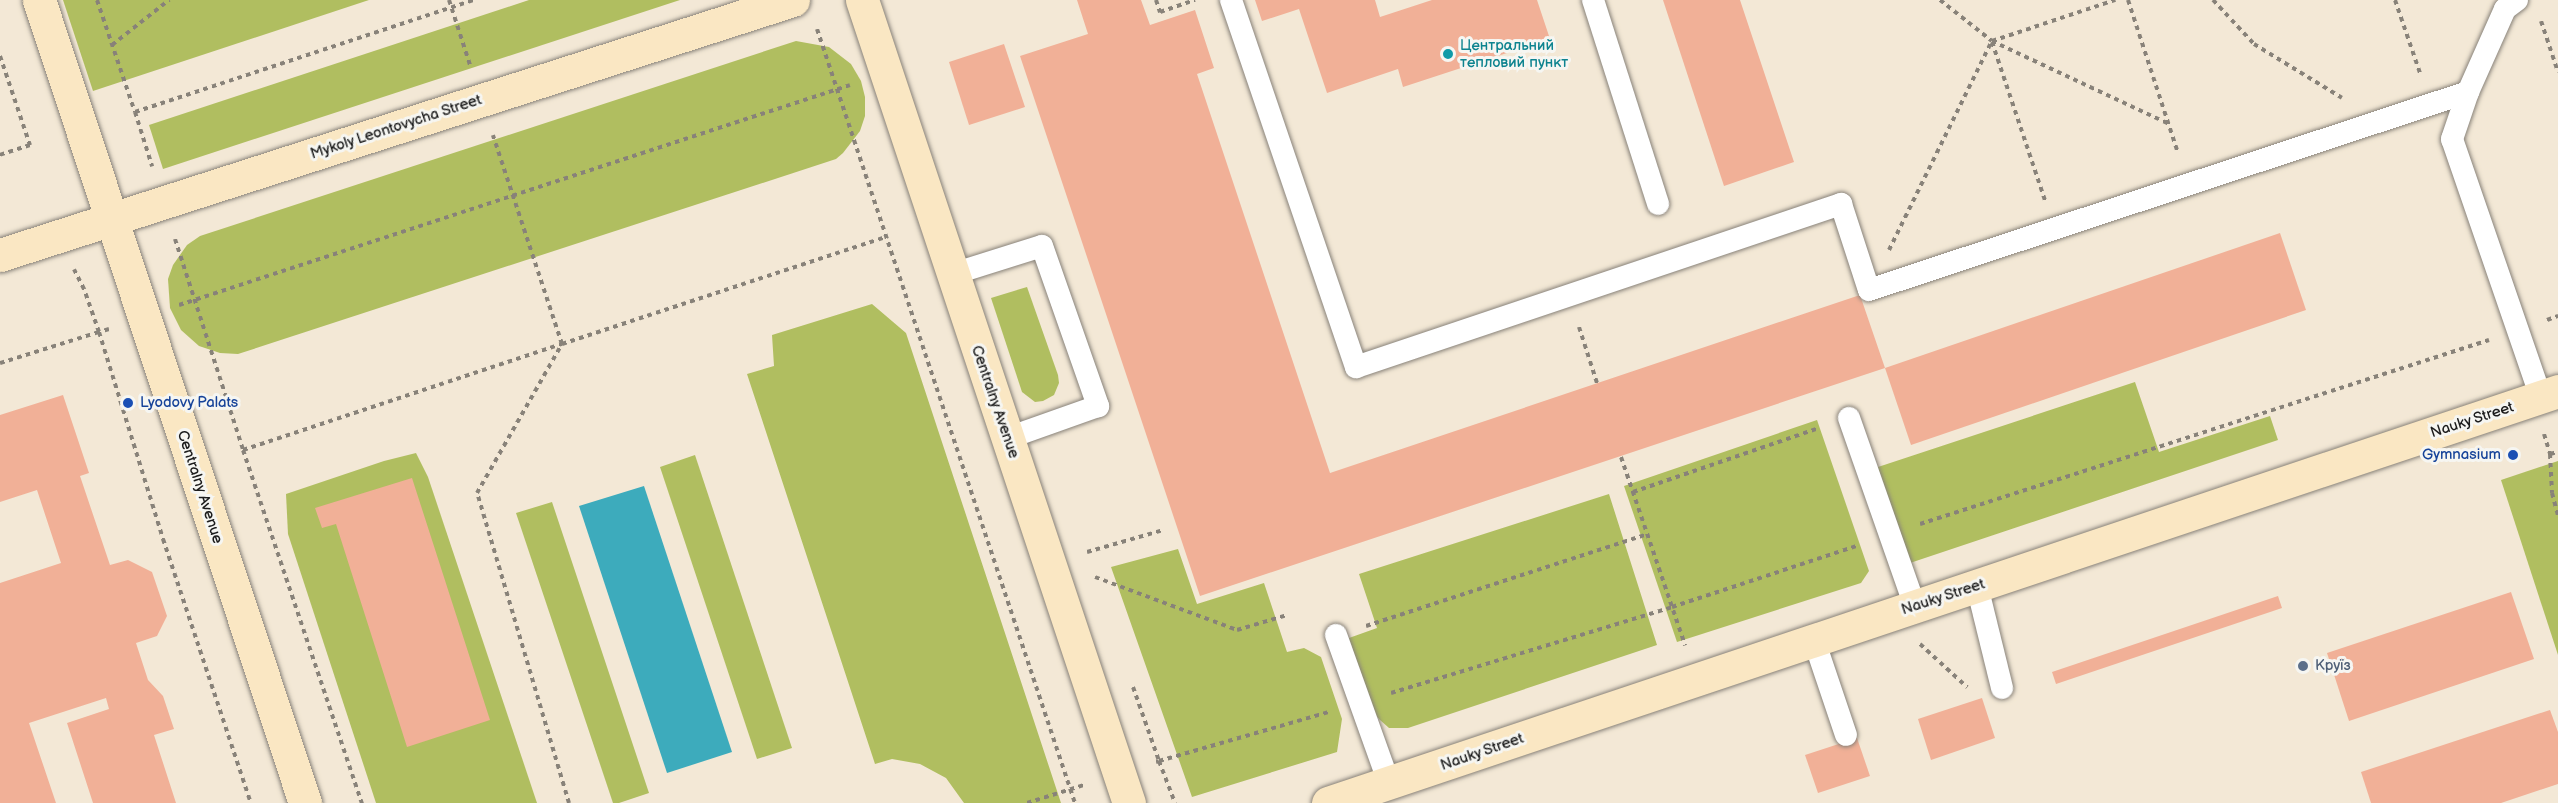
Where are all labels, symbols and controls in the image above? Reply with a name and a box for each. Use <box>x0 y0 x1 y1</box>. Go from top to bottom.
place label: Центральний тепловий пункт <box>1460 36 1568 71</box>
marker: Центральний тепловий пункт <box>1441 47 1455 61</box>
street label: Mykoly Leontovycha Street <box>308 91 484 163</box>
street label: Centralny Avenue <box>967 343 1023 461</box>
place label: Lyodovy Palats <box>140 394 239 412</box>
marker: Lyodovy Palats <box>121 396 135 410</box>
street label: Nauky Street <box>2427 398 2517 442</box>
street label: Centralny Avenue <box>173 428 227 546</box>
place label: Gymnasium <box>2422 446 2501 464</box>
marker: Gymnasium <box>2506 448 2520 462</box>
street label: Nauky Street <box>1898 575 1988 619</box>
place label: Круїз <box>2315 657 2351 675</box>
marker: Круїз <box>2296 659 2310 673</box>
street label: Nauky Street <box>1438 729 1526 775</box>

